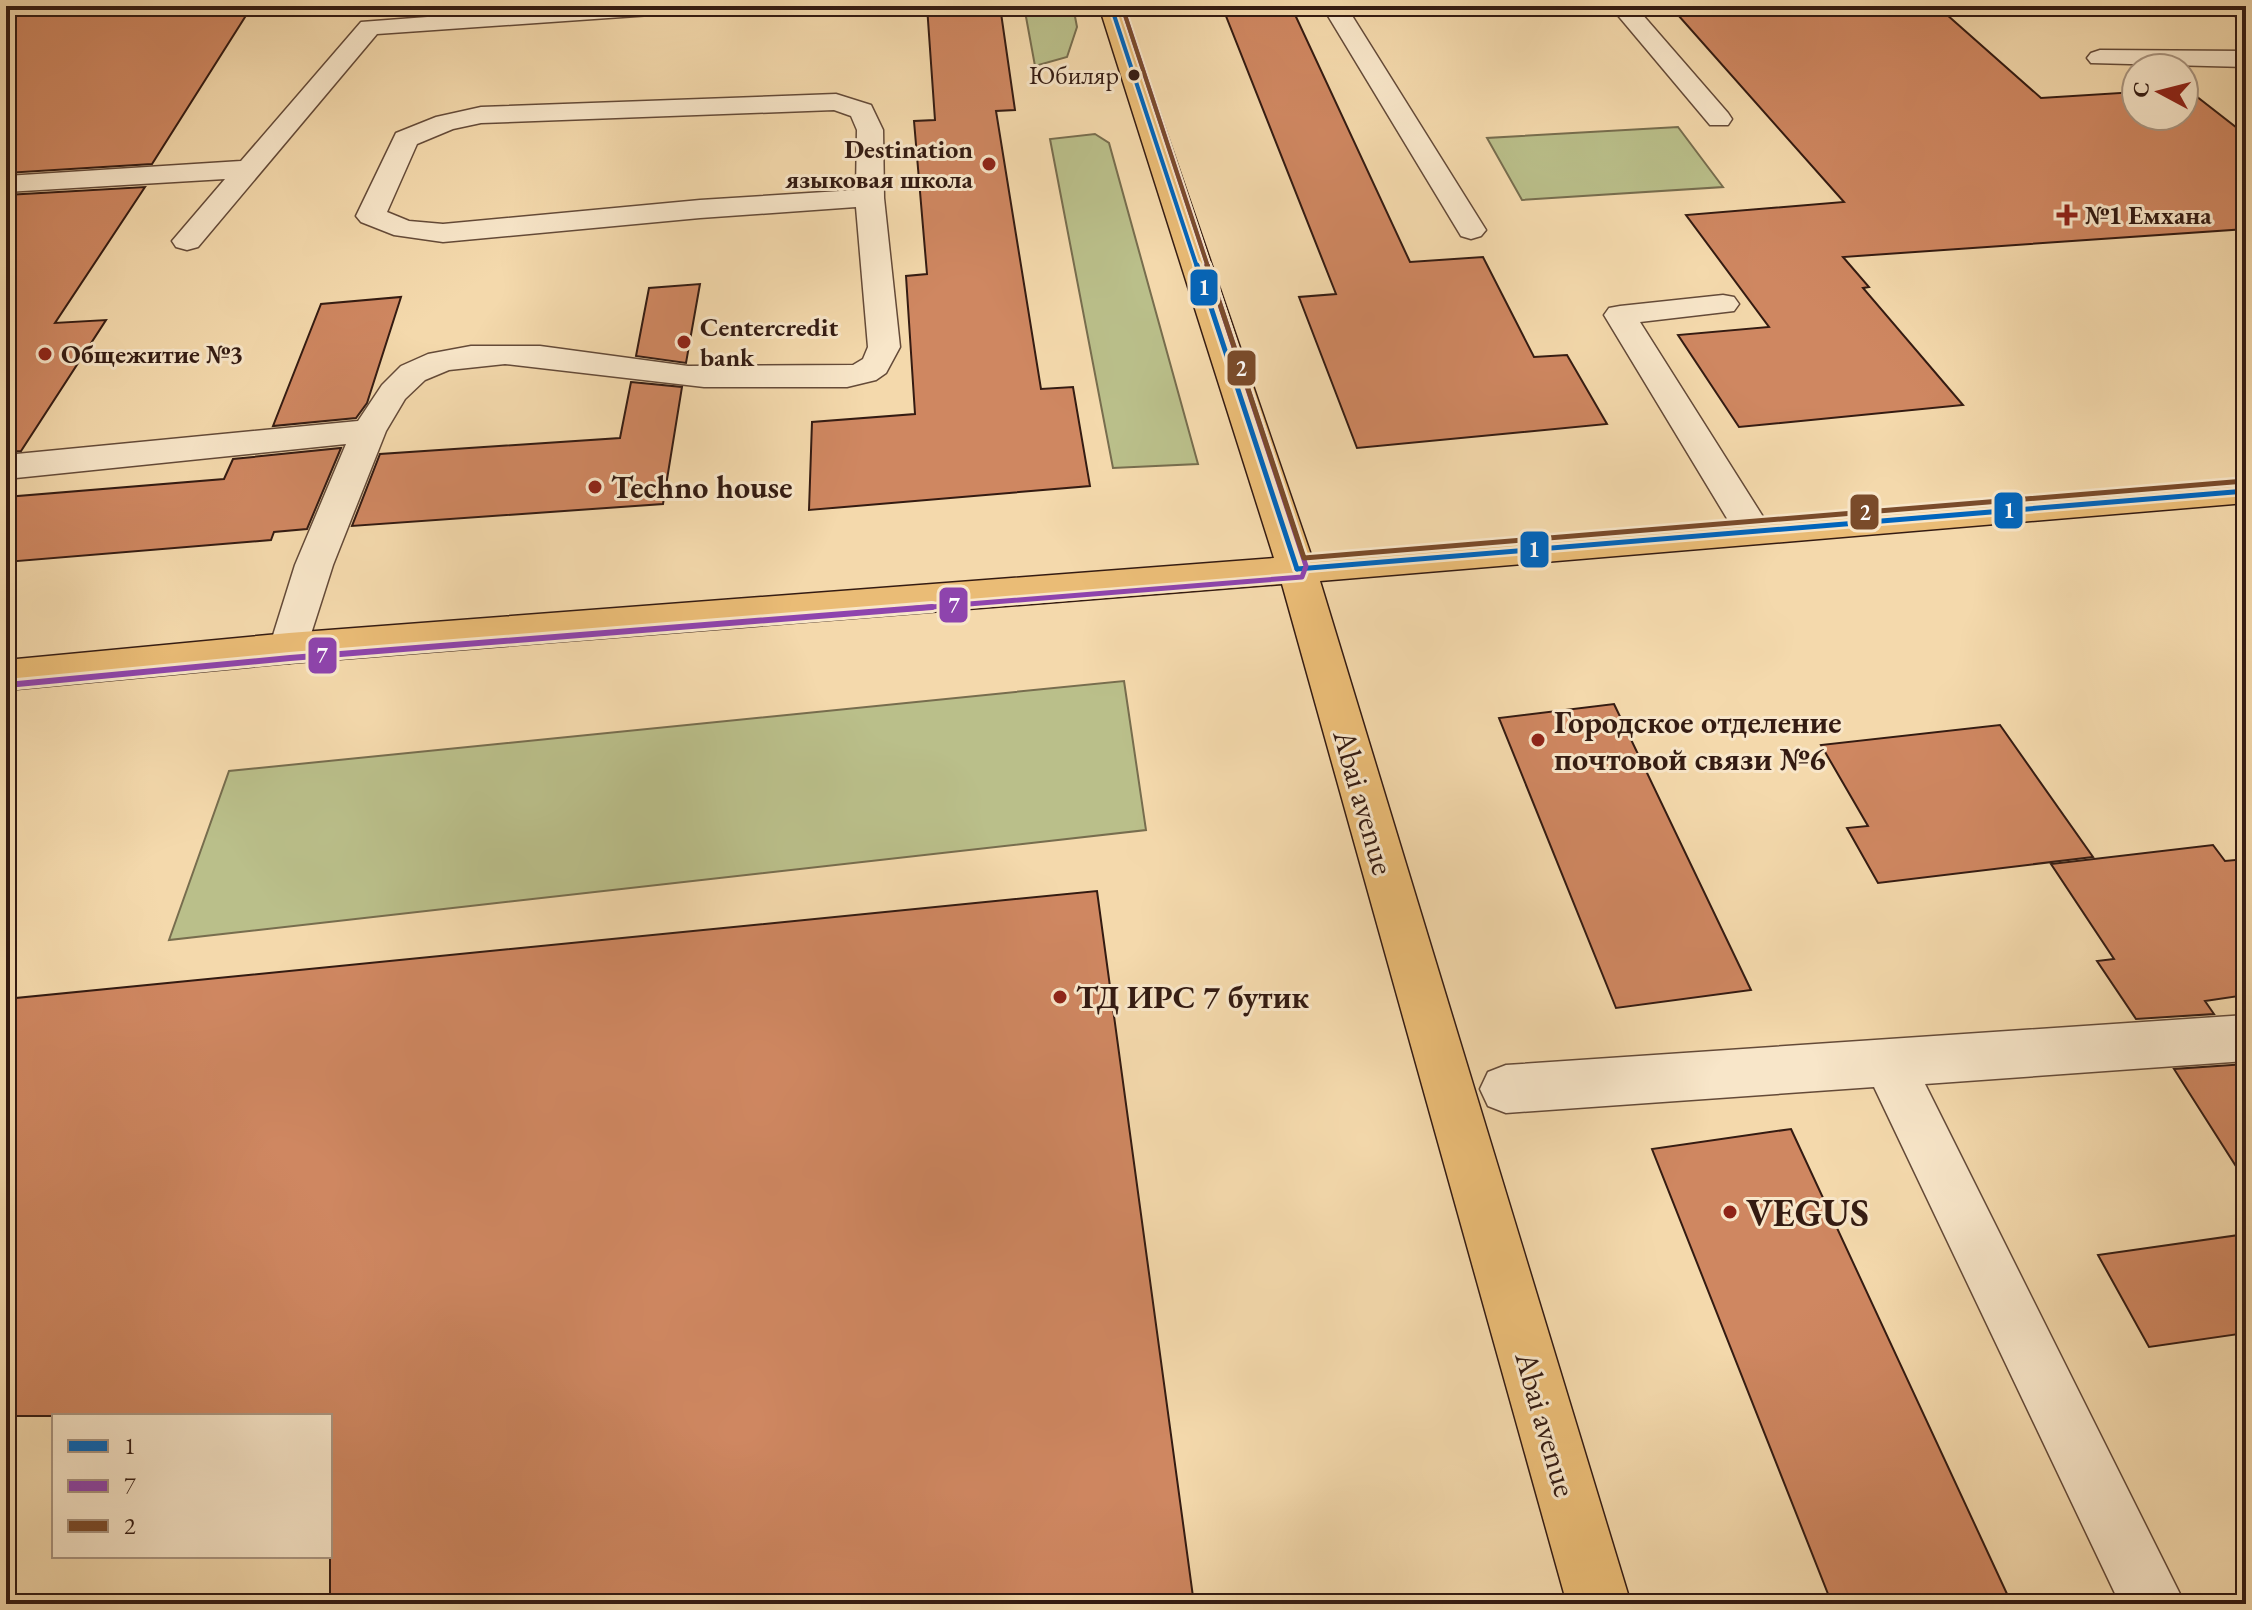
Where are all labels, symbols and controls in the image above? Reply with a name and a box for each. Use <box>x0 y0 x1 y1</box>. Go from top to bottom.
north arrow <box>2120 52 2200 132</box>
place label: Юбиляр <box>1029 58 1119 92</box>
marker: Юбиляр <box>1126 67 1142 83</box>
text: С <box>2125 80 2156 99</box>
place label: Destination языковая школа <box>784 132 974 196</box>
marker: Destination языковая школа <box>980 155 998 173</box>
place label: №1 Емхана <box>2085 198 2212 232</box>
marker: №1 Емхана <box>2056 204 2078 226</box>
line badge: 1 <box>1189 268 1219 307</box>
text: 1 <box>1198 273 1210 302</box>
place label: Centercredit bank <box>700 310 839 374</box>
marker: Centercredit bank <box>675 333 693 351</box>
place label: Общежитие №3 <box>61 337 243 371</box>
marker: Общежитие №3 <box>36 345 54 363</box>
line badge: 2 <box>1226 349 1257 387</box>
text: 2 <box>1235 354 1247 383</box>
place label: Techno house <box>611 466 792 508</box>
marker: Techno house <box>586 478 604 496</box>
line badge: 1 <box>1993 491 2024 530</box>
line badge: 2 <box>1849 493 1880 531</box>
text: 1 <box>2003 496 2015 525</box>
text: 2 <box>1859 498 1871 527</box>
line badge: 1 <box>1519 530 1550 569</box>
text: 1 <box>1528 535 1540 564</box>
line badge: 7 <box>938 586 969 624</box>
text: 7 <box>948 591 960 620</box>
line badge: 7 <box>307 636 338 675</box>
text: 7 <box>316 641 328 670</box>
place label: Городское отделение почтовой связи №6 <box>1554 701 1842 780</box>
street label: Abai avenue <box>1323 724 1405 879</box>
marker: Городское отделение почтовой связи №6 <box>1529 731 1547 749</box>
place label: ТД ИРС 7 бутик <box>1076 976 1310 1018</box>
marker: ТД ИРС 7 бутик <box>1051 988 1069 1006</box>
place label: VEGUS <box>1746 1188 1869 1237</box>
marker: VEGUS <box>1721 1203 1739 1221</box>
street label: Abai avenue <box>1505 1346 1587 1501</box>
legend <box>52 1414 332 1558</box>
text: 1 <box>124 1430 136 1461</box>
text: 7 <box>124 1470 136 1501</box>
text: 2 <box>124 1510 136 1541</box>

